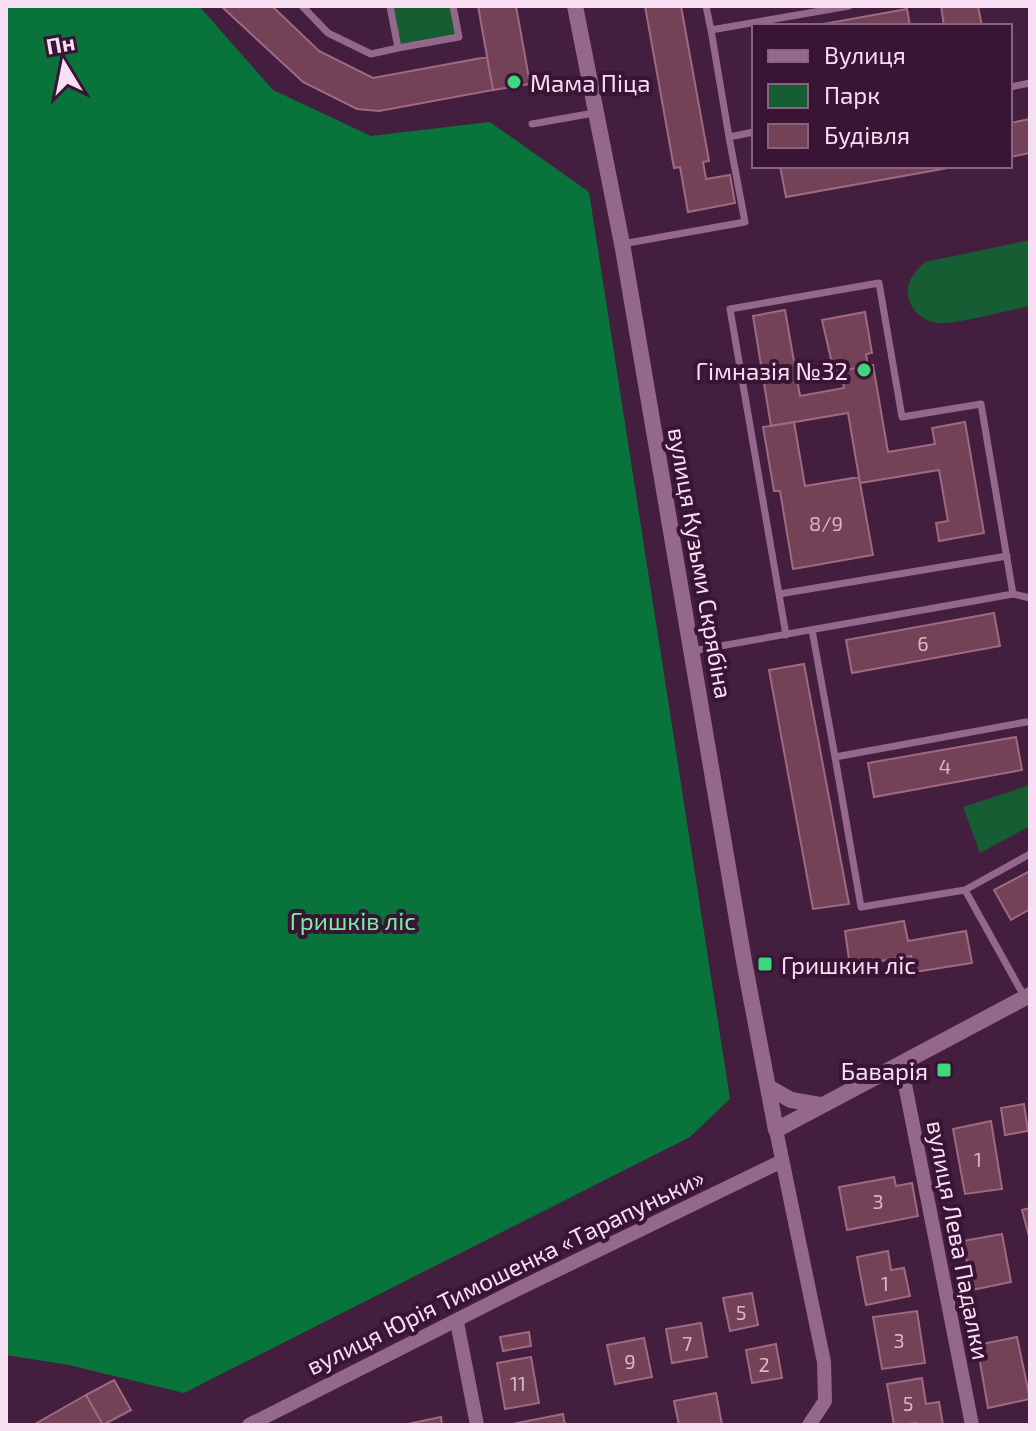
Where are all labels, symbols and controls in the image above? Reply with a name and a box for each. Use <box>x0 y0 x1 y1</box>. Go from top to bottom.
north arrow <box>24 24 104 104</box>
legend <box>752 24 1012 168</box>
text: Пн <box>44 28 77 59</box>
text: Вулиця <box>824 40 906 70</box>
place label: Мама Піца <box>530 68 650 97</box>
marker: Мама Піца <box>505 73 523 91</box>
text: Парк <box>824 80 880 109</box>
text: Будівля <box>824 120 910 150</box>
place label: Гімназія №32 <box>696 356 848 385</box>
marker: Гімназія №32 <box>855 361 873 379</box>
street label: вулиця Кузьми Скрябіна <box>662 425 739 701</box>
house number: 8/9 <box>809 511 843 535</box>
house number: 6 <box>917 631 929 655</box>
house number: 4 <box>939 754 951 778</box>
park label: Гришків ліс <box>290 906 416 935</box>
place label: Гришкин ліс <box>781 950 916 979</box>
marker: Гришкин ліс <box>756 955 774 973</box>
place label: Баварія <box>841 1056 928 1085</box>
marker: Баварія <box>935 1061 953 1079</box>
street label: вулиця Лева Падалки <box>921 1118 996 1362</box>
house number: 1 <box>974 1147 982 1171</box>
street label: вулиця Юрія Тимошенка «Тарапуньки» <box>301 1162 709 1381</box>
house number: 3 <box>872 1189 884 1213</box>
house number: 1 <box>881 1271 889 1295</box>
house number: 5 <box>736 1300 746 1324</box>
house number: 3 <box>893 1328 905 1352</box>
house number: 7 <box>682 1331 692 1355</box>
house number: 9 <box>624 1349 636 1373</box>
house number: 2 <box>758 1352 770 1376</box>
house number: 11 <box>510 1371 526 1395</box>
house number: 5 <box>903 1391 913 1415</box>

